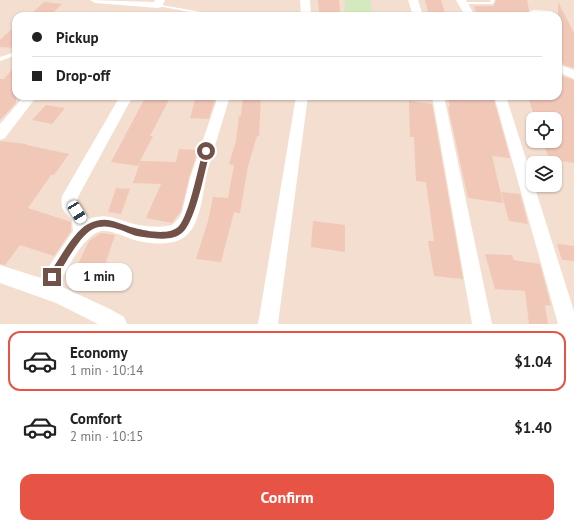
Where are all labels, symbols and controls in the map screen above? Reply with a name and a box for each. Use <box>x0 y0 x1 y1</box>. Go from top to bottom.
text: Pickup <box>56 28 99 47</box>
text: Drop-off <box>56 66 110 85</box>
map controls <box>526 112 562 192</box>
button: locate <box>526 112 562 148</box>
route start <box>197 142 215 160</box>
button: layers <box>526 156 562 192</box>
car <box>66 199 88 225</box>
callout: 1 min <box>66 263 132 291</box>
route end <box>43 268 61 286</box>
text: 1 min <box>83 268 115 285</box>
icon: car <box>22 343 58 379</box>
text: Economy <box>70 343 128 362</box>
text: $1.04 <box>514 352 552 371</box>
text: 1 min · 10:14 <box>70 362 143 379</box>
icon: car <box>22 409 58 445</box>
text: Comfort <box>70 409 122 428</box>
text: $1.40 <box>514 418 552 437</box>
text: 2 min · 10:15 <box>70 428 143 445</box>
button: Confirm <box>20 474 554 520</box>

